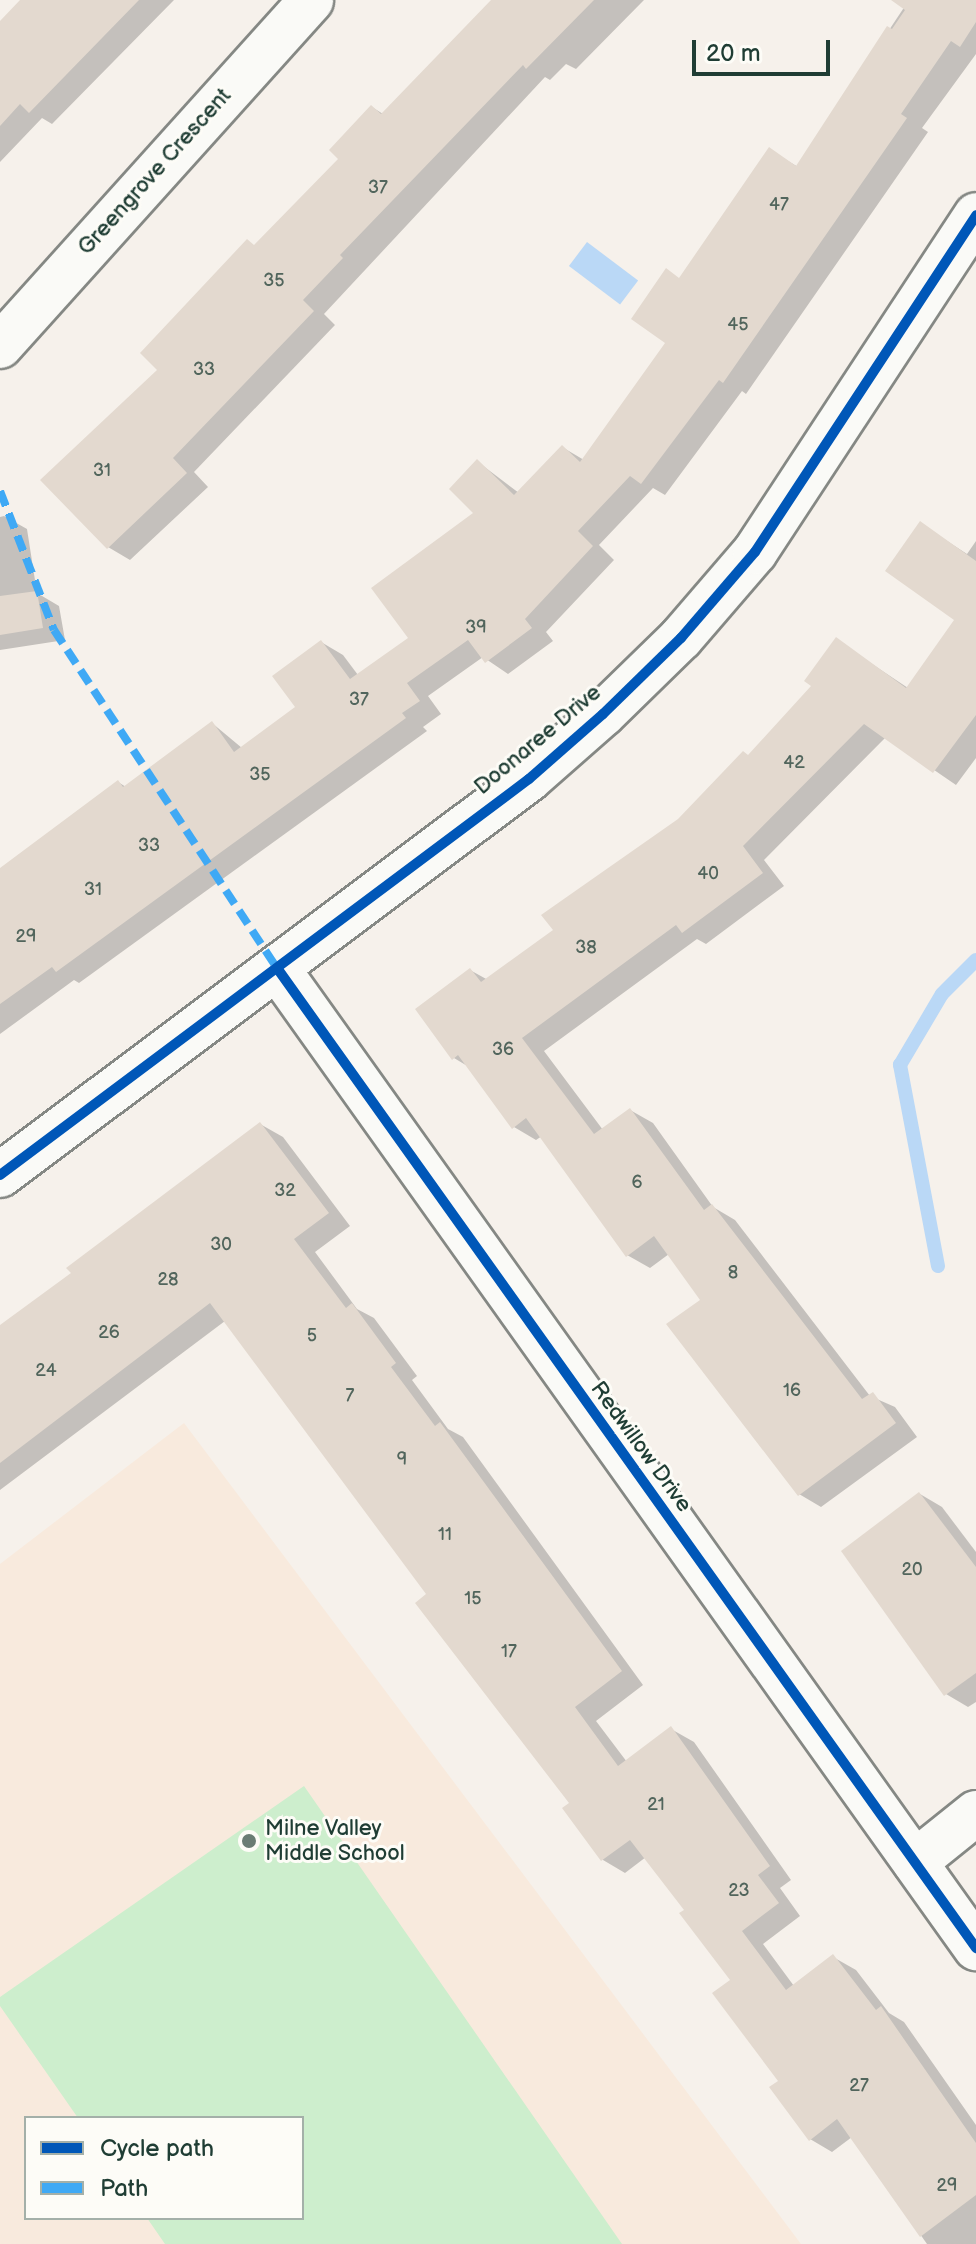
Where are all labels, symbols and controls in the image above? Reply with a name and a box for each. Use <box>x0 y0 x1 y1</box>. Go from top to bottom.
scale bar <box>696 24 834 74</box>
text: 20 m <box>706 39 761 68</box>
street label: Greengrove Crescent <box>73 83 237 261</box>
house number: 37 <box>368 177 388 199</box>
house number: 47 <box>769 194 789 216</box>
house number: 35 <box>263 270 285 292</box>
house number: 45 <box>727 314 749 336</box>
house number: 33 <box>193 359 215 381</box>
house number: 31 <box>93 460 111 482</box>
house number: 39 <box>465 617 487 639</box>
street label: Doonaree Drive <box>469 679 607 801</box>
house number: 37 <box>349 689 369 711</box>
house number: 42 <box>783 752 805 774</box>
house number: 35 <box>249 764 271 786</box>
house number: 33 <box>138 835 160 857</box>
house number: 40 <box>697 863 719 885</box>
house number: 31 <box>84 879 102 901</box>
house number: 29 <box>15 926 37 948</box>
house number: 38 <box>575 937 597 959</box>
house number: 36 <box>492 1039 514 1061</box>
house number: 6 <box>632 1172 642 1194</box>
house number: 32 <box>274 1180 296 1202</box>
house number: 30 <box>210 1234 232 1256</box>
house number: 8 <box>728 1262 738 1284</box>
house number: 28 <box>157 1269 179 1291</box>
house number: 26 <box>98 1322 120 1344</box>
house number: 5 <box>307 1325 317 1347</box>
house number: 24 <box>35 1360 57 1382</box>
street label: Redwillow Drive <box>585 1377 697 1517</box>
house number: 16 <box>783 1380 801 1402</box>
house number: 7 <box>346 1385 354 1407</box>
house number: 9 <box>397 1449 407 1471</box>
house number: 11 <box>438 1524 452 1546</box>
house number: 20 <box>901 1559 923 1581</box>
house number: 15 <box>464 1588 482 1610</box>
house number: 17 <box>501 1641 517 1663</box>
house number: 21 <box>647 1794 665 1816</box>
place label: Milne Valley Middle School <box>265 1815 405 1866</box>
marker: Milne Valley Middle School <box>240 1832 258 1850</box>
house number: 23 <box>728 1880 750 1902</box>
house number: 27 <box>849 2075 869 2097</box>
legend <box>24 2116 304 2220</box>
text: Cycle path <box>100 2134 214 2163</box>
text: Path <box>100 2174 148 2203</box>
house number: 29 <box>936 2175 958 2197</box>

